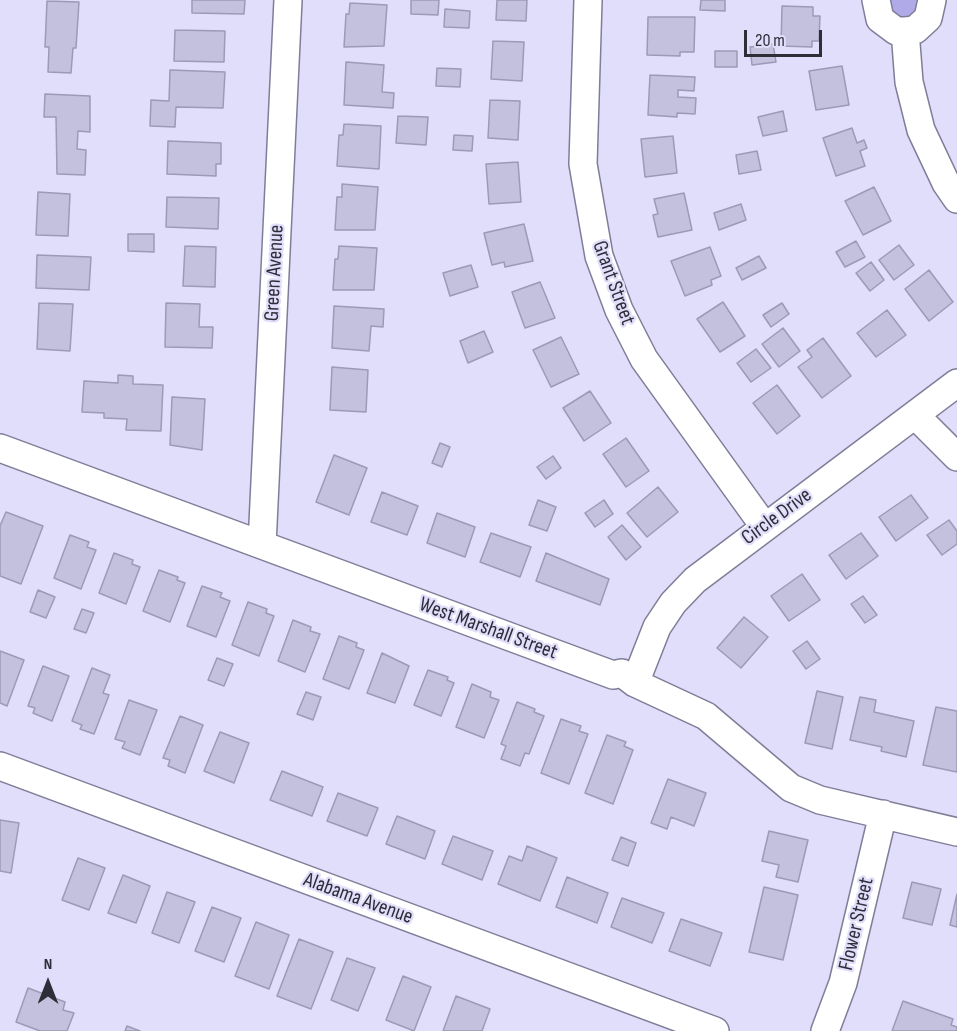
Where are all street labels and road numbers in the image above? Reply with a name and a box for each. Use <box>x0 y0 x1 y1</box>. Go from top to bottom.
street label: Green Avenue <box>260 224 290 322</box>
street label: Grant Street <box>586 238 640 328</box>
street label: Circle Drive <box>737 483 817 551</box>
street label: West Marshall Street <box>415 592 561 666</box>
street label: Alabama Avenue <box>300 868 416 930</box>
street label: Flower Street <box>834 875 880 973</box>

